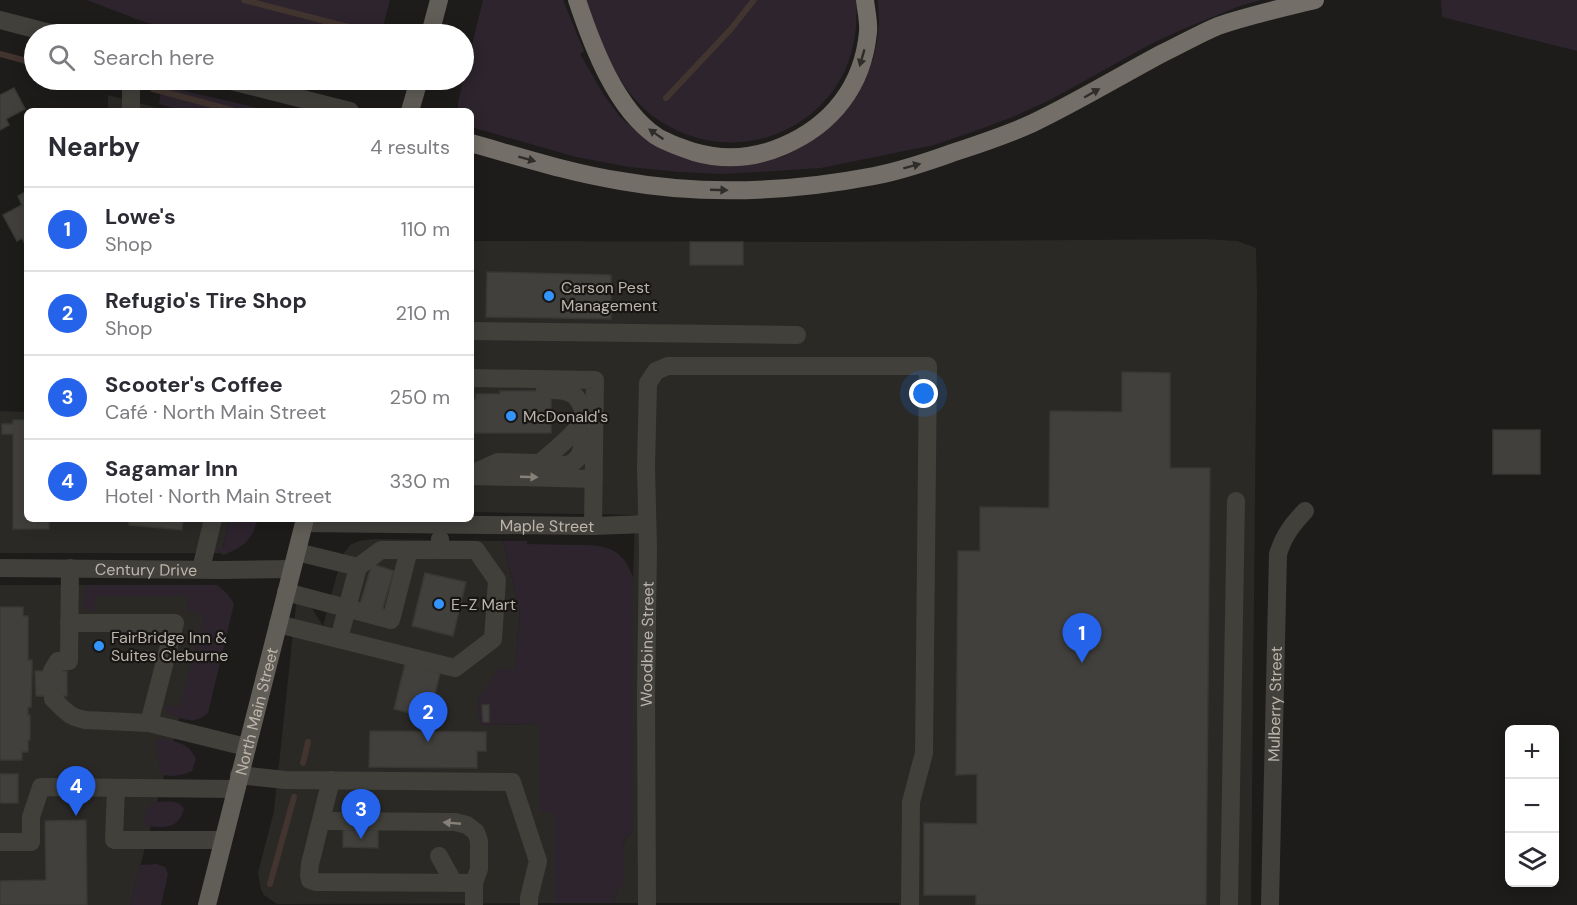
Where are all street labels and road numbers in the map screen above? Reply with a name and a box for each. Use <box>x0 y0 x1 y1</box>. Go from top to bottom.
street label: Maple Street <box>500 515 594 537</box>
street label: Century Drive <box>95 558 197 580</box>
street label: Woodbine Street <box>635 581 658 707</box>
street label: North Main Street <box>230 645 283 777</box>
street label: Mulberry Street <box>1263 646 1286 762</box>

